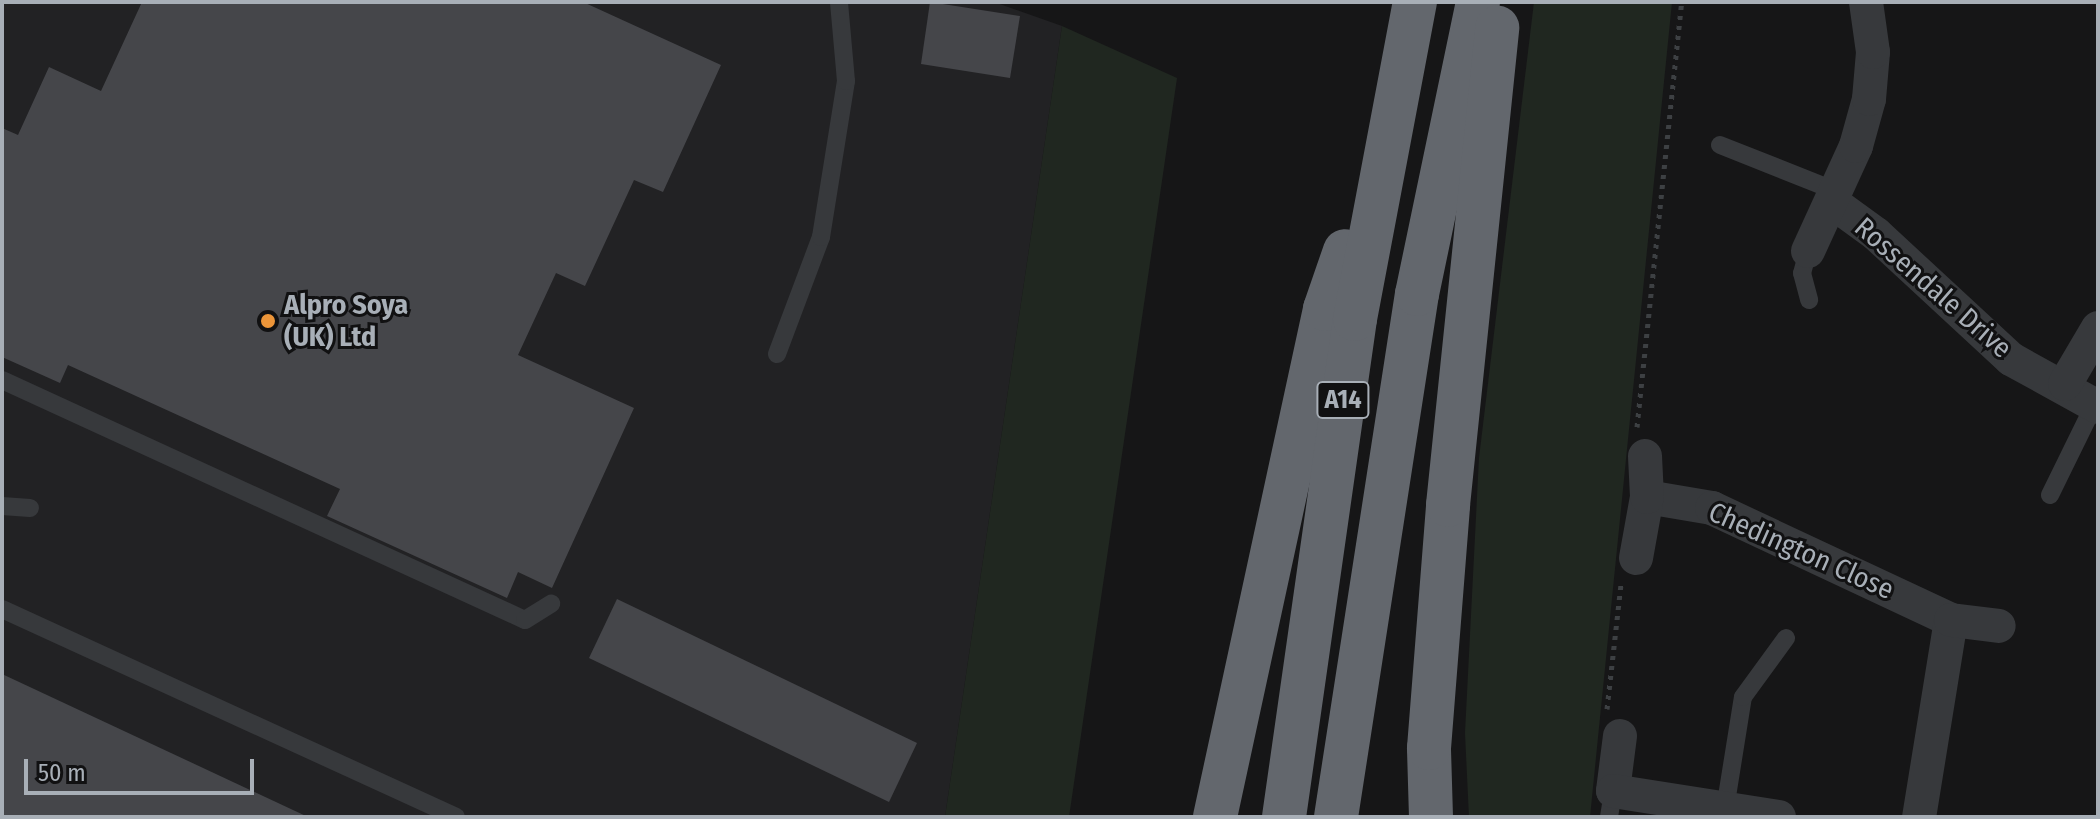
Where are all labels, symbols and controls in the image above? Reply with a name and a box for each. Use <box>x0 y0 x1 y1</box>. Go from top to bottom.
street label: Rossendale Drive <box>1848 211 2018 365</box>
place label: Alpro Soya (UK) Ltd <box>284 288 408 354</box>
marker: Alpro Soya (UK) Ltd <box>259 312 277 330</box>
road number: A14 <box>1315 378 1371 422</box>
street label: Chedington Close <box>1703 495 1899 607</box>
scale bar <box>28 743 258 793</box>
text: 50 m <box>38 759 86 787</box>

